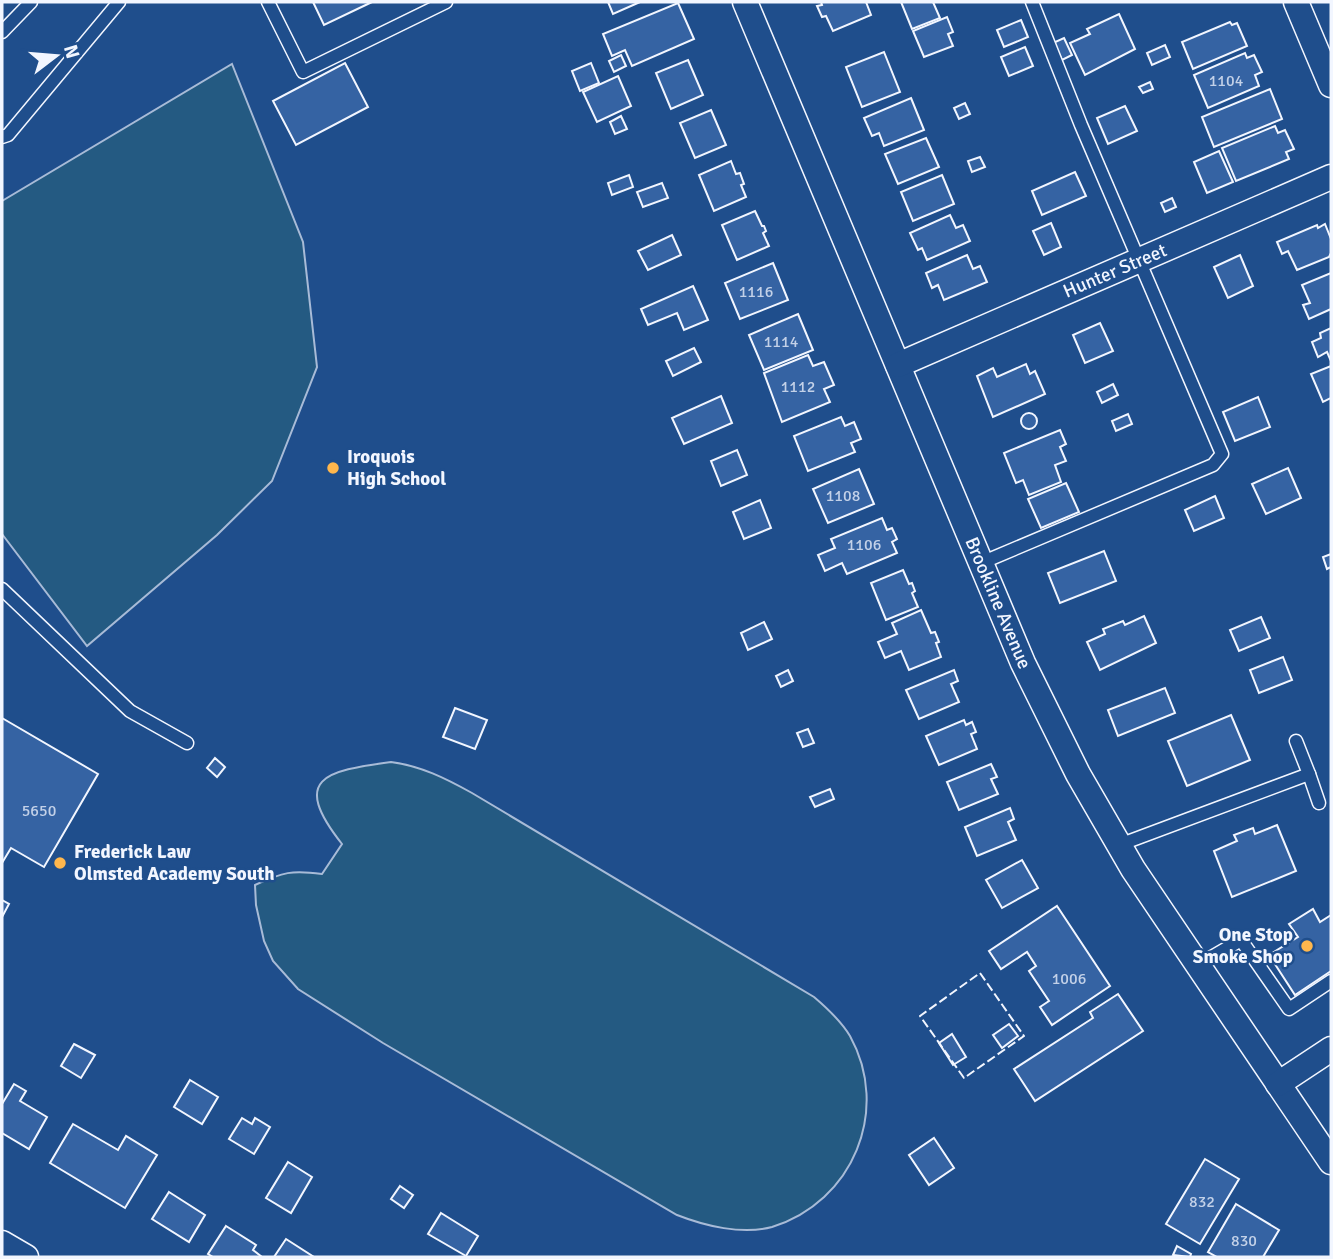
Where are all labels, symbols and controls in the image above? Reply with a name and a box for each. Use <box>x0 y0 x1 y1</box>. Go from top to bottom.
north arrow <box>21 21 91 91</box>
text: N <box>58 42 85 61</box>
house number: 1104 <box>1209 71 1244 91</box>
street label: Hunter Street <box>1060 238 1171 304</box>
house number: 1116 <box>739 282 773 302</box>
house number: 1114 <box>764 332 799 352</box>
house number: 1112 <box>781 377 815 397</box>
place label: Iroquois High School <box>347 445 446 491</box>
marker: Iroquois High School <box>325 460 341 476</box>
house number: 1108 <box>826 486 860 506</box>
street label: Brookline Avenue <box>959 533 1037 673</box>
house number: 1106 <box>847 535 881 555</box>
house number: 5650 <box>22 801 56 821</box>
place label: Frederick Law Olmsted Academy South <box>74 840 275 886</box>
marker: Frederick Law Olmsted Academy South <box>52 855 68 871</box>
place label: One Stop Smoke Shop <box>1193 923 1293 969</box>
marker: One Stop Smoke Shop <box>1299 938 1315 954</box>
house number: 1006 <box>1052 969 1086 989</box>
house number: 832 <box>1189 1192 1215 1212</box>
house number: 830 <box>1231 1231 1257 1251</box>

